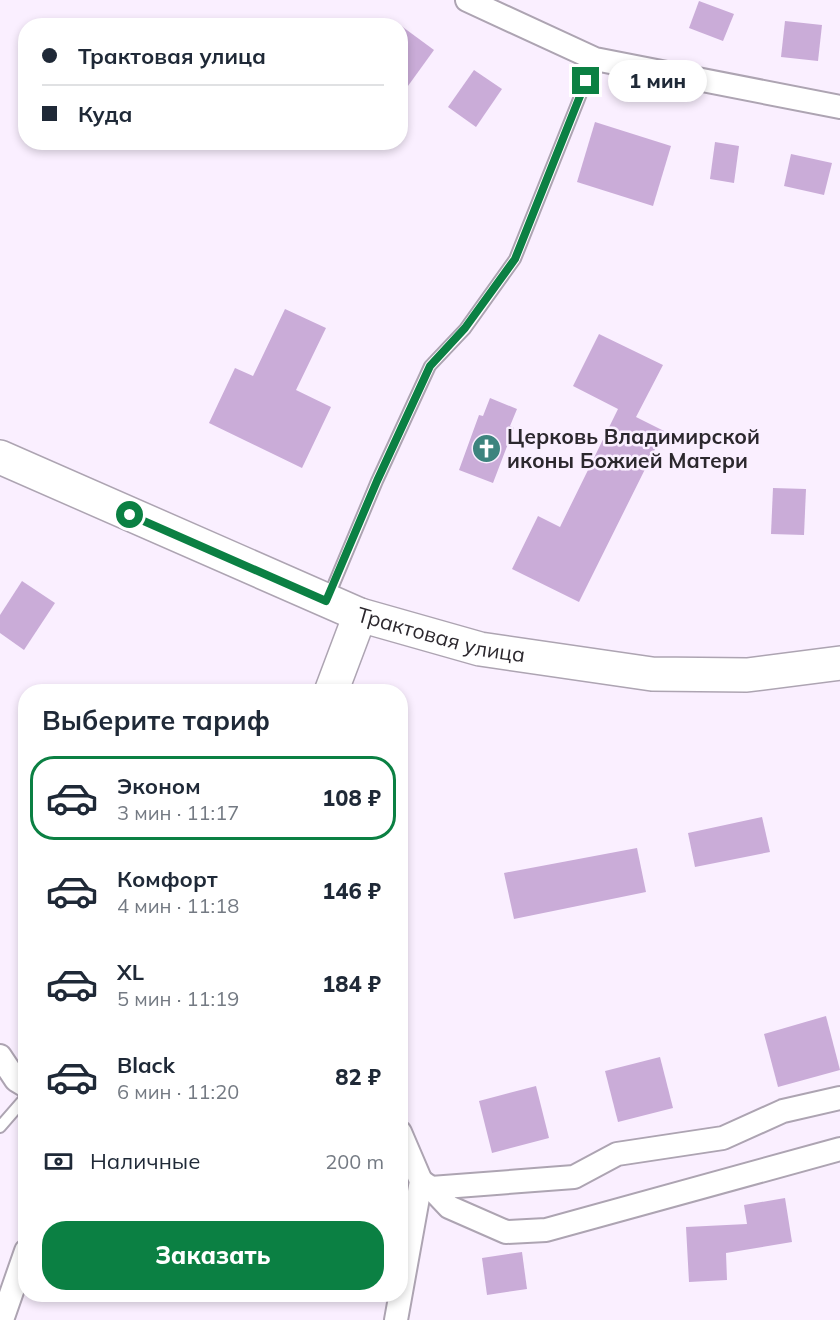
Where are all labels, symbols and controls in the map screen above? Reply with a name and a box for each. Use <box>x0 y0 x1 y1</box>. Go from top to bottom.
text: Трактовая улица <box>78 42 266 70</box>
callout: 1 мин <box>607 60 706 102</box>
route end <box>572 67 599 94</box>
text: 1 мин <box>629 68 686 93</box>
text: Куда <box>78 100 132 128</box>
place label: Церковь Владимирской иконы Божией Матери <box>507 423 760 473</box>
church icon: Церковь Владимирской иконы Божией Матери <box>470 433 502 465</box>
route start <box>116 501 143 528</box>
street label: Трактовая улица <box>354 601 527 667</box>
text: Выберите тариф <box>42 703 270 737</box>
icon: car <box>45 771 99 825</box>
text: Эконом <box>117 772 201 800</box>
text: 108 ₽ <box>322 784 381 812</box>
text: 3 мин · 11:17 <box>117 800 239 825</box>
icon: car <box>45 864 99 918</box>
text: Комфорт <box>117 865 218 893</box>
text: 146 ₽ <box>322 877 381 905</box>
text: 4 мин · 11:18 <box>117 893 239 918</box>
icon: car <box>45 957 99 1011</box>
text: XL <box>117 958 144 986</box>
text: 184 ₽ <box>322 970 381 998</box>
text: 5 мин · 11:19 <box>117 986 239 1011</box>
icon: car <box>45 1050 99 1104</box>
text: Black <box>117 1051 175 1079</box>
text: 82 ₽ <box>335 1063 381 1091</box>
text: 6 мин · 11:20 <box>117 1079 239 1104</box>
icon: cash <box>42 1145 75 1178</box>
text: Наличные <box>90 1147 200 1175</box>
text: 200 m <box>325 1149 384 1174</box>
button: Заказать <box>42 1221 384 1290</box>

